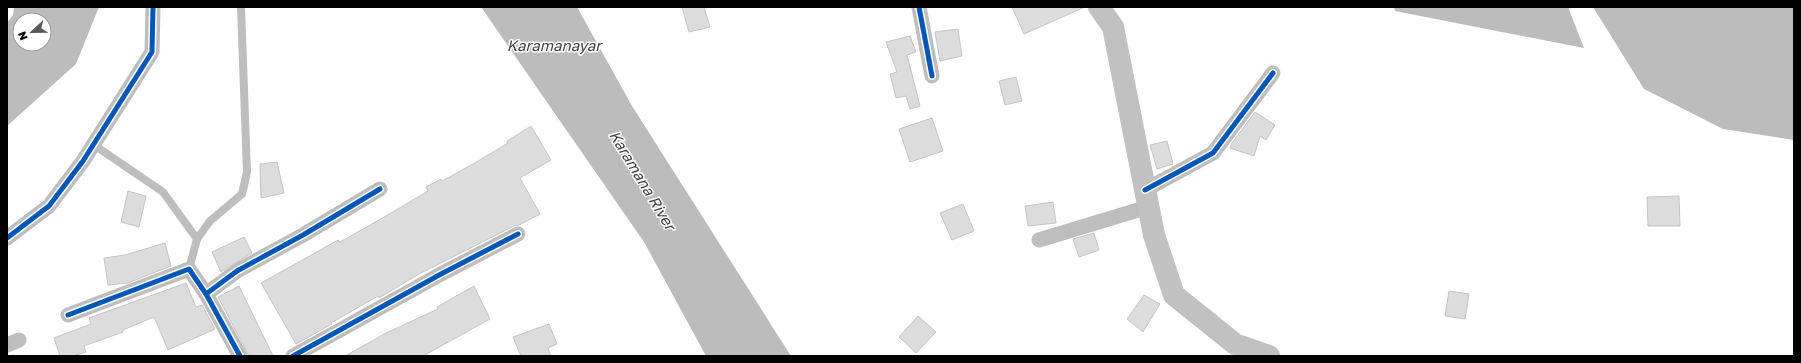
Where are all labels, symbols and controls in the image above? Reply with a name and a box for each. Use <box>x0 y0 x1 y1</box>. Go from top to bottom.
north arrow <box>12 12 52 52</box>
text: N <box>15 30 30 42</box>
water label: Karamanayar <box>507 36 603 55</box>
water label: Karamana River <box>606 127 681 235</box>

